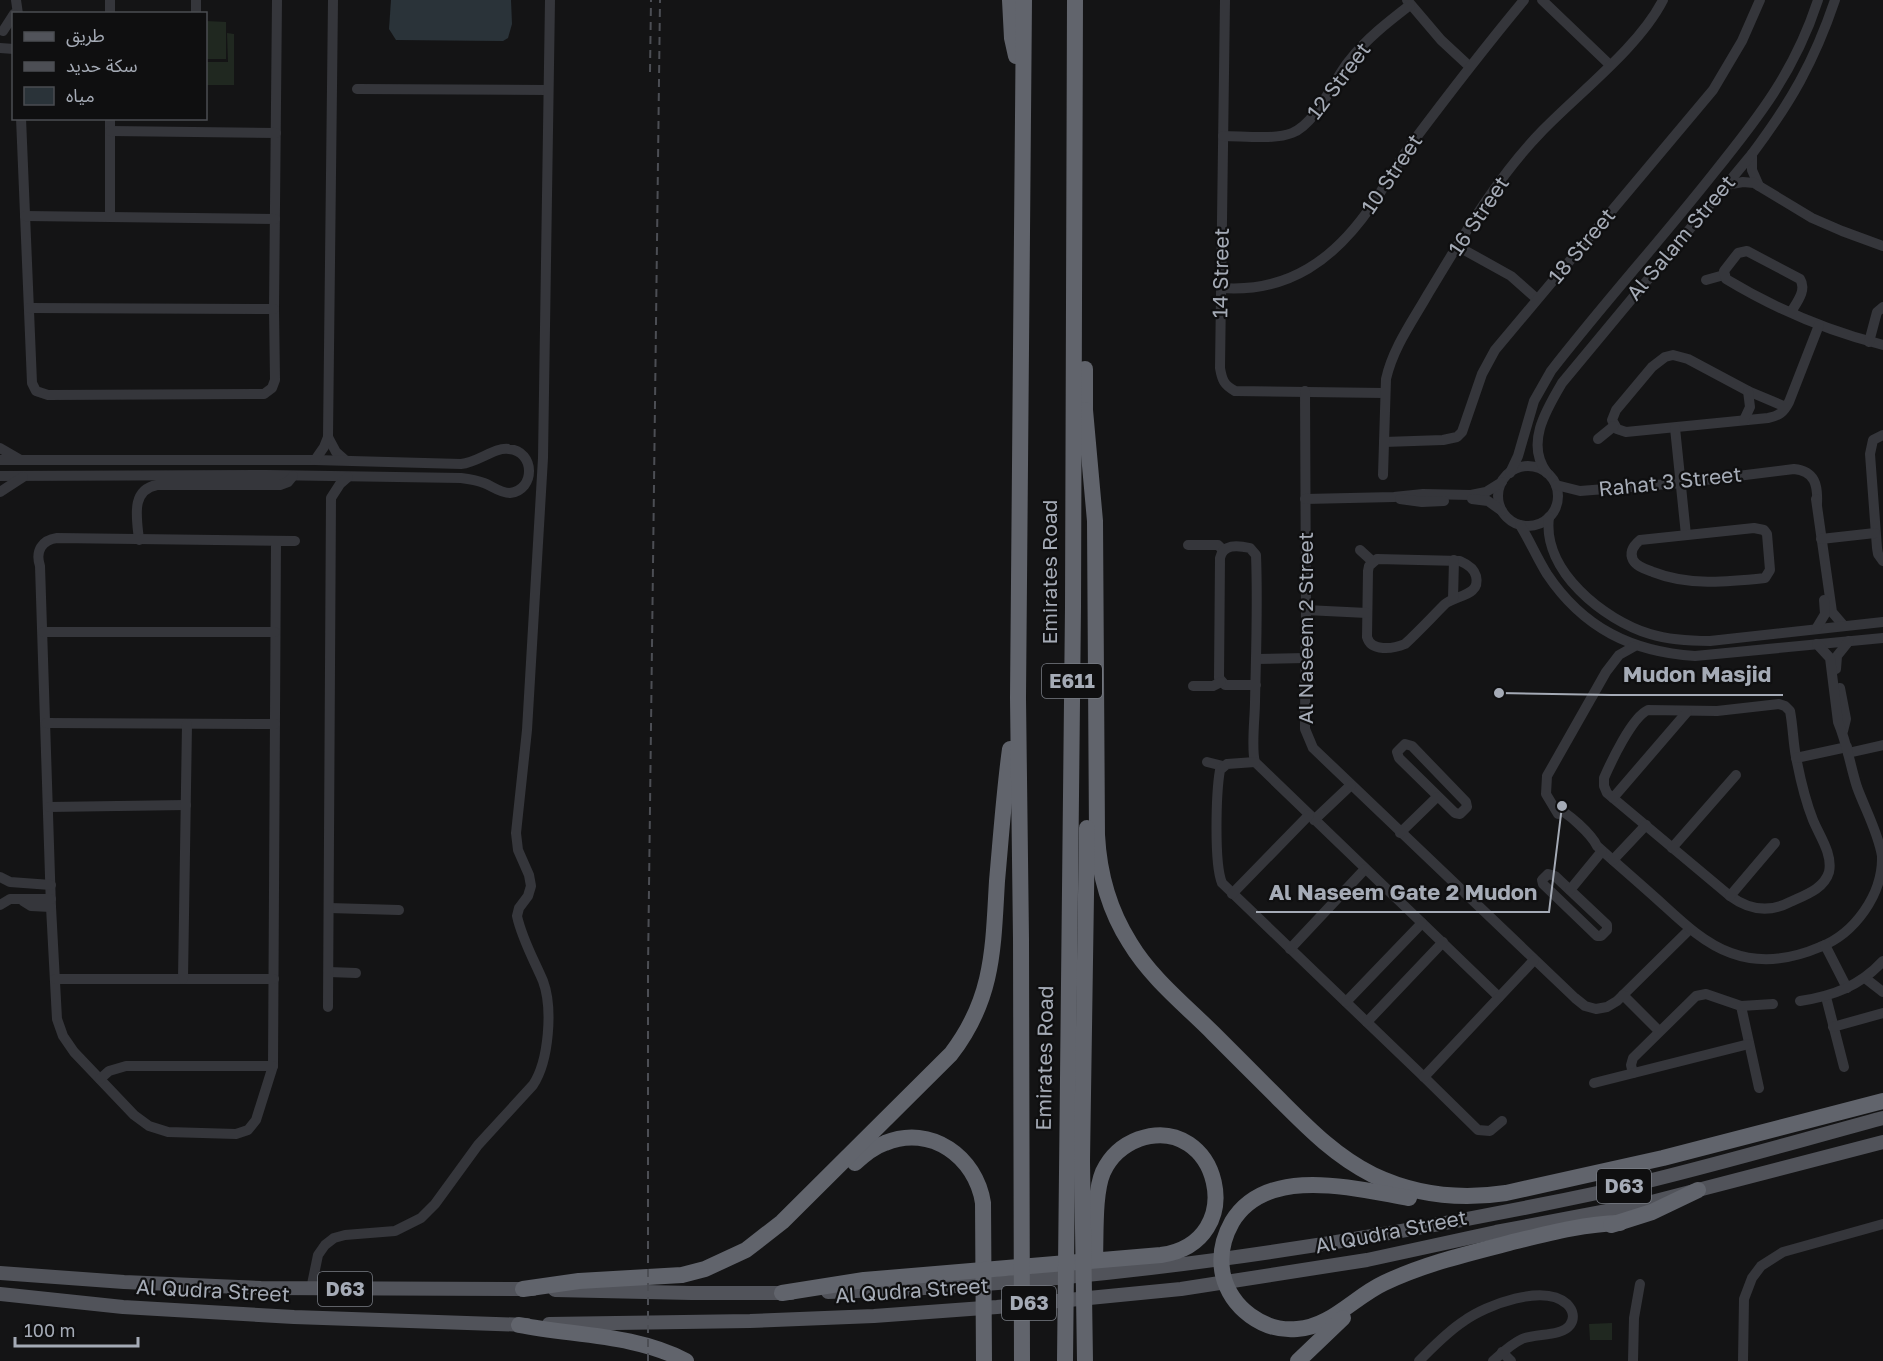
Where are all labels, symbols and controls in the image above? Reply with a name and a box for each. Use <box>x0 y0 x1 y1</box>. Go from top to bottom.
legend <box>12 12 207 120</box>
text: طريق <box>66 24 105 47</box>
street label: 12 Street <box>1301 37 1376 124</box>
text: سكة حديد <box>66 54 138 76</box>
text: مياه <box>66 84 95 106</box>
street label: 10 Street <box>1355 129 1427 218</box>
street label: Al Salam Street <box>1620 169 1740 305</box>
street label: 16 Street <box>1442 171 1514 260</box>
street label: 18 Street <box>1542 202 1620 288</box>
street label: 14 Street <box>1206 228 1234 318</box>
street label: Rahat 3 Street <box>1597 461 1743 501</box>
street label: Emirates Road <box>1036 499 1062 645</box>
street label: Al Naseem 2 Street <box>1292 532 1318 724</box>
callout: Mudon Masjid <box>1611 655 1783 695</box>
text: Mudon Masjid <box>1623 660 1771 687</box>
road number: E611 <box>1042 664 1102 698</box>
callout: Al Naseem Gate 2 Mudon <box>1256 872 1549 912</box>
text: Al Naseem Gate 2 Mudon <box>1269 878 1537 905</box>
street label: Emirates Road <box>1030 985 1058 1131</box>
road number: D63 <box>1597 1169 1651 1203</box>
street label: Al Qudra Street <box>1313 1204 1469 1258</box>
road number: D63 <box>318 1272 372 1306</box>
street label: Al Qudra Street <box>834 1272 990 1308</box>
street label: Al Qudra Street <box>135 1273 291 1307</box>
road number: D63 <box>1002 1286 1056 1320</box>
scale bar <box>15 1310 138 1348</box>
text: 100 m <box>24 1319 75 1341</box>

